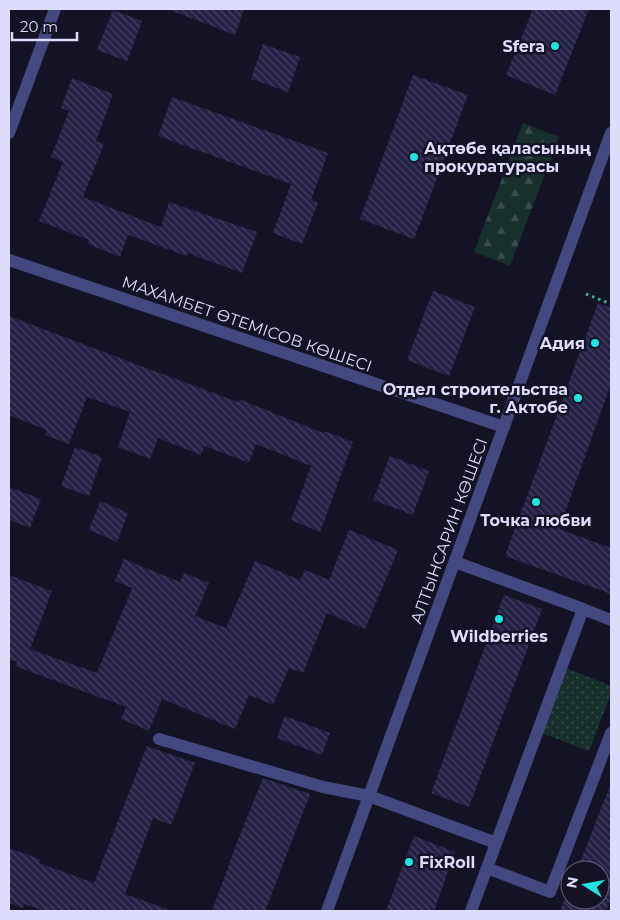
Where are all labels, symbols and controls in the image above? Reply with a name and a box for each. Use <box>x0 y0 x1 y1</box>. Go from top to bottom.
scale bar <box>12 10 78 42</box>
text: 20 m <box>20 17 58 36</box>
place label: Sfera <box>502 37 545 56</box>
marker: Sfera <box>549 40 561 52</box>
place label: Ақтөбе қаласының прокуратурасы <box>424 139 591 176</box>
marker: Ақтөбе қаласының прокуратурасы <box>408 151 420 163</box>
street label: МАХАМБЕТ ӨТЕМІСОВ КӨШЕСІ <box>120 272 374 376</box>
place label: Адия <box>540 334 585 353</box>
marker: Адия <box>589 337 601 349</box>
place label: Отдел строительства г. Актобе <box>383 380 568 417</box>
marker: Отдел строительства г. Актобе <box>572 392 584 404</box>
street label: АЛТЫНСАРИН КӨШЕСІ <box>407 436 491 626</box>
marker: Точка любви <box>530 496 542 508</box>
place label: Точка любви <box>480 511 592 530</box>
marker: Wildberries <box>493 613 505 625</box>
place label: Wildberries <box>450 627 548 646</box>
place label: FixRoll <box>419 853 475 872</box>
marker: FixRoll <box>403 856 415 868</box>
north arrow <box>560 860 610 910</box>
text: N <box>562 875 582 890</box>

